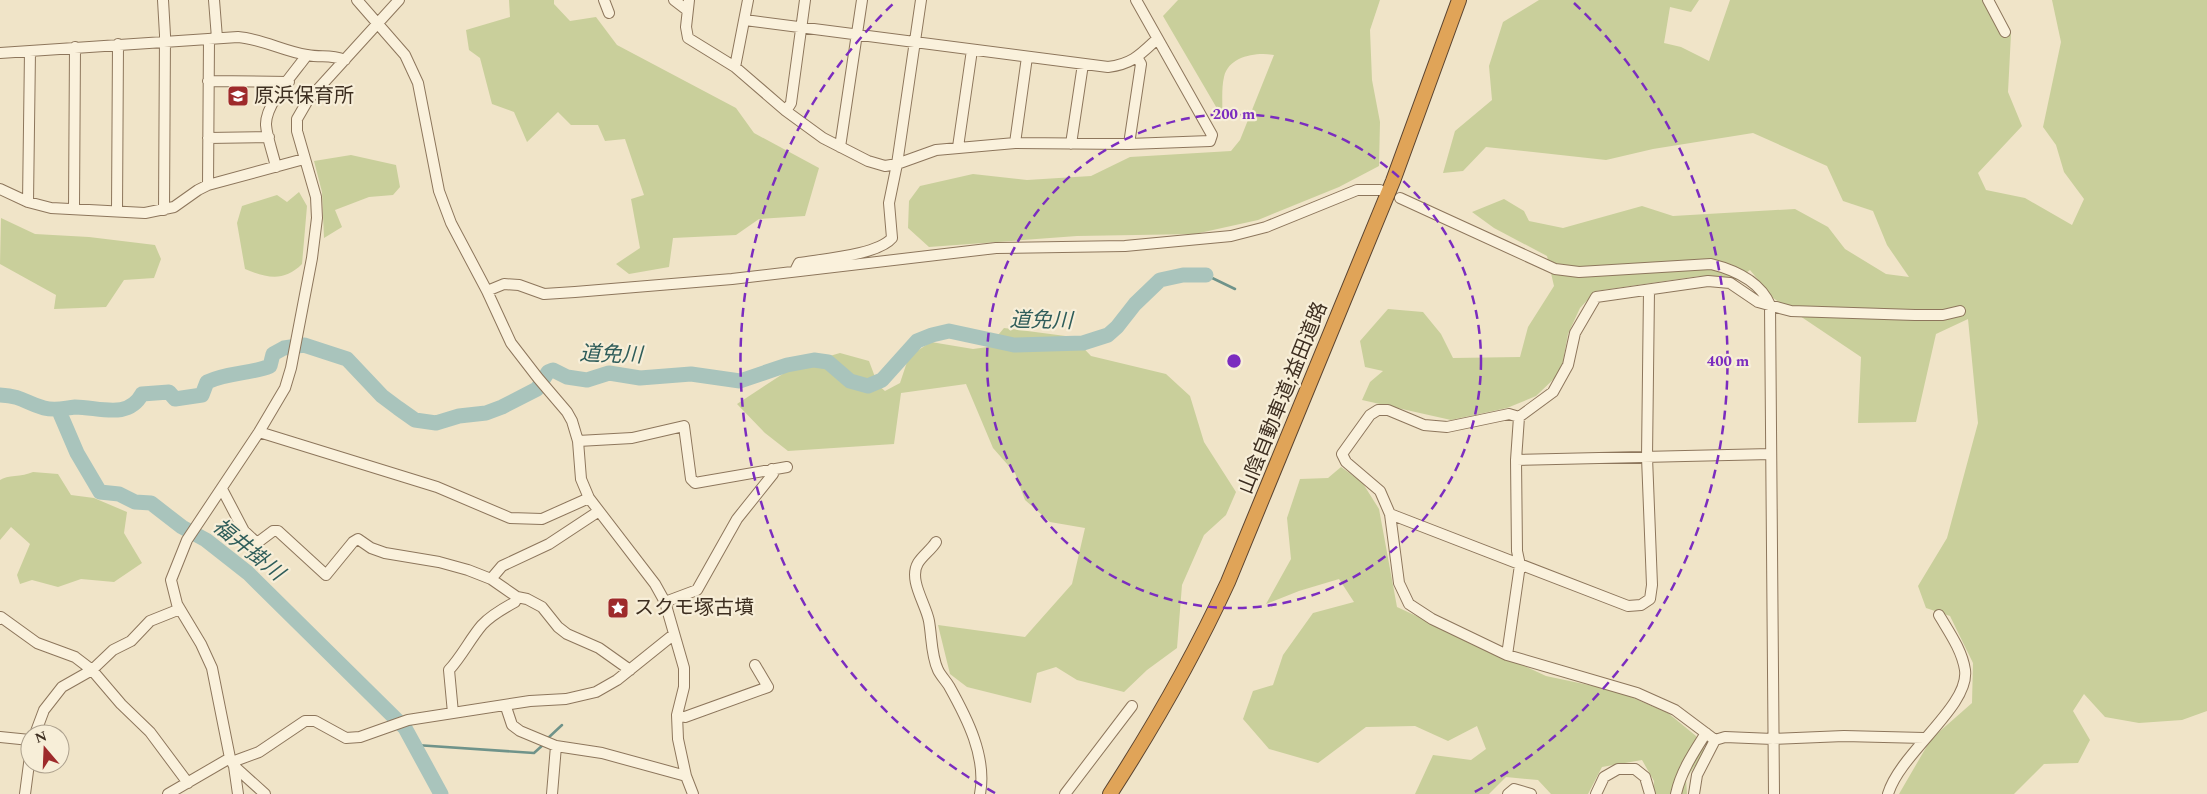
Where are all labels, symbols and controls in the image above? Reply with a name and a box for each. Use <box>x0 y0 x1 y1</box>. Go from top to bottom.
place label: 原浜保育所 <box>254 81 354 111</box>
school or university icon: 原浜保育所 <box>226 84 250 108</box>
text: 200 m <box>1213 103 1256 126</box>
street label: 山陰自動車道;益田道路 <box>1231 297 1335 499</box>
water label: 道免川 <box>1009 304 1075 338</box>
water label: 道免川 <box>579 338 645 372</box>
text: 400 m <box>1707 350 1750 373</box>
centre of rings <box>1225 352 1243 370</box>
water label: 福井掛川 <box>205 511 292 590</box>
place label: スクモ塚古墳 <box>634 593 754 623</box>
place icon: スクモ塚古墳 <box>606 596 630 620</box>
north arrow <box>20 724 70 774</box>
text: N <box>32 725 50 749</box>

